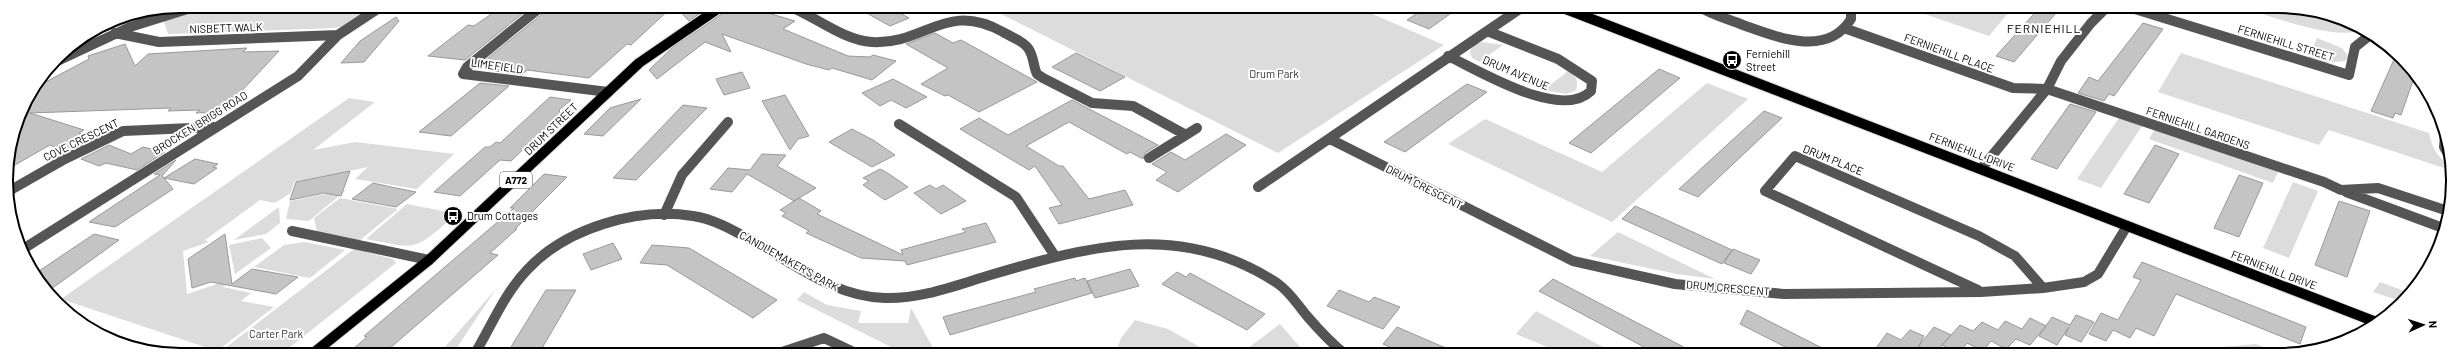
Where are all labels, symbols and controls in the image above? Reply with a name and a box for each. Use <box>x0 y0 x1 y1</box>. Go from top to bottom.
street label: NISBETT WALK <box>189 20 263 35</box>
district label: FERNIEHILL <box>2007 21 2081 35</box>
street label: FERNIEHILL STREET <box>2236 22 2336 63</box>
street label: FERNIEHILL PLACE <box>1903 30 1996 75</box>
place label: Ferniehill Street <box>1746 47 1790 73</box>
bus stop icon: Ferniehill Street <box>1721 49 1743 71</box>
street label: DRUM AVENUE <box>1481 53 1552 93</box>
street label: LIMEFIELD <box>470 55 524 76</box>
park label: Drum Park <box>1249 67 1299 80</box>
street label: BROCKEN BRIGG ROAD <box>150 88 250 157</box>
street label: DRUM STREET <box>521 100 580 157</box>
street label: FERNIEHILL GARDENS <box>2145 104 2252 151</box>
street label: COVE CRESCENT <box>41 116 121 163</box>
street label: FERNIEHILL DRIVE <box>1928 129 2017 174</box>
street label: DRUM PLACE <box>1801 142 1866 178</box>
street label: DRUM CRESCENT <box>1384 162 1465 211</box>
road number: A772 <box>500 172 532 188</box>
bus stop icon: Drum Cottages <box>442 205 464 227</box>
place label: Drum Cottages <box>467 209 538 222</box>
street label: CANDLEMAKER'S PARK <box>737 228 841 293</box>
street label: FERNIEHILL DRIVE <box>2230 247 2319 292</box>
street label: DRUM CRESCENT <box>1686 277 1771 298</box>
north arrow <box>2403 305 2443 345</box>
text: N <box>2427 320 2440 328</box>
park label: Carter Park <box>249 327 303 340</box>

